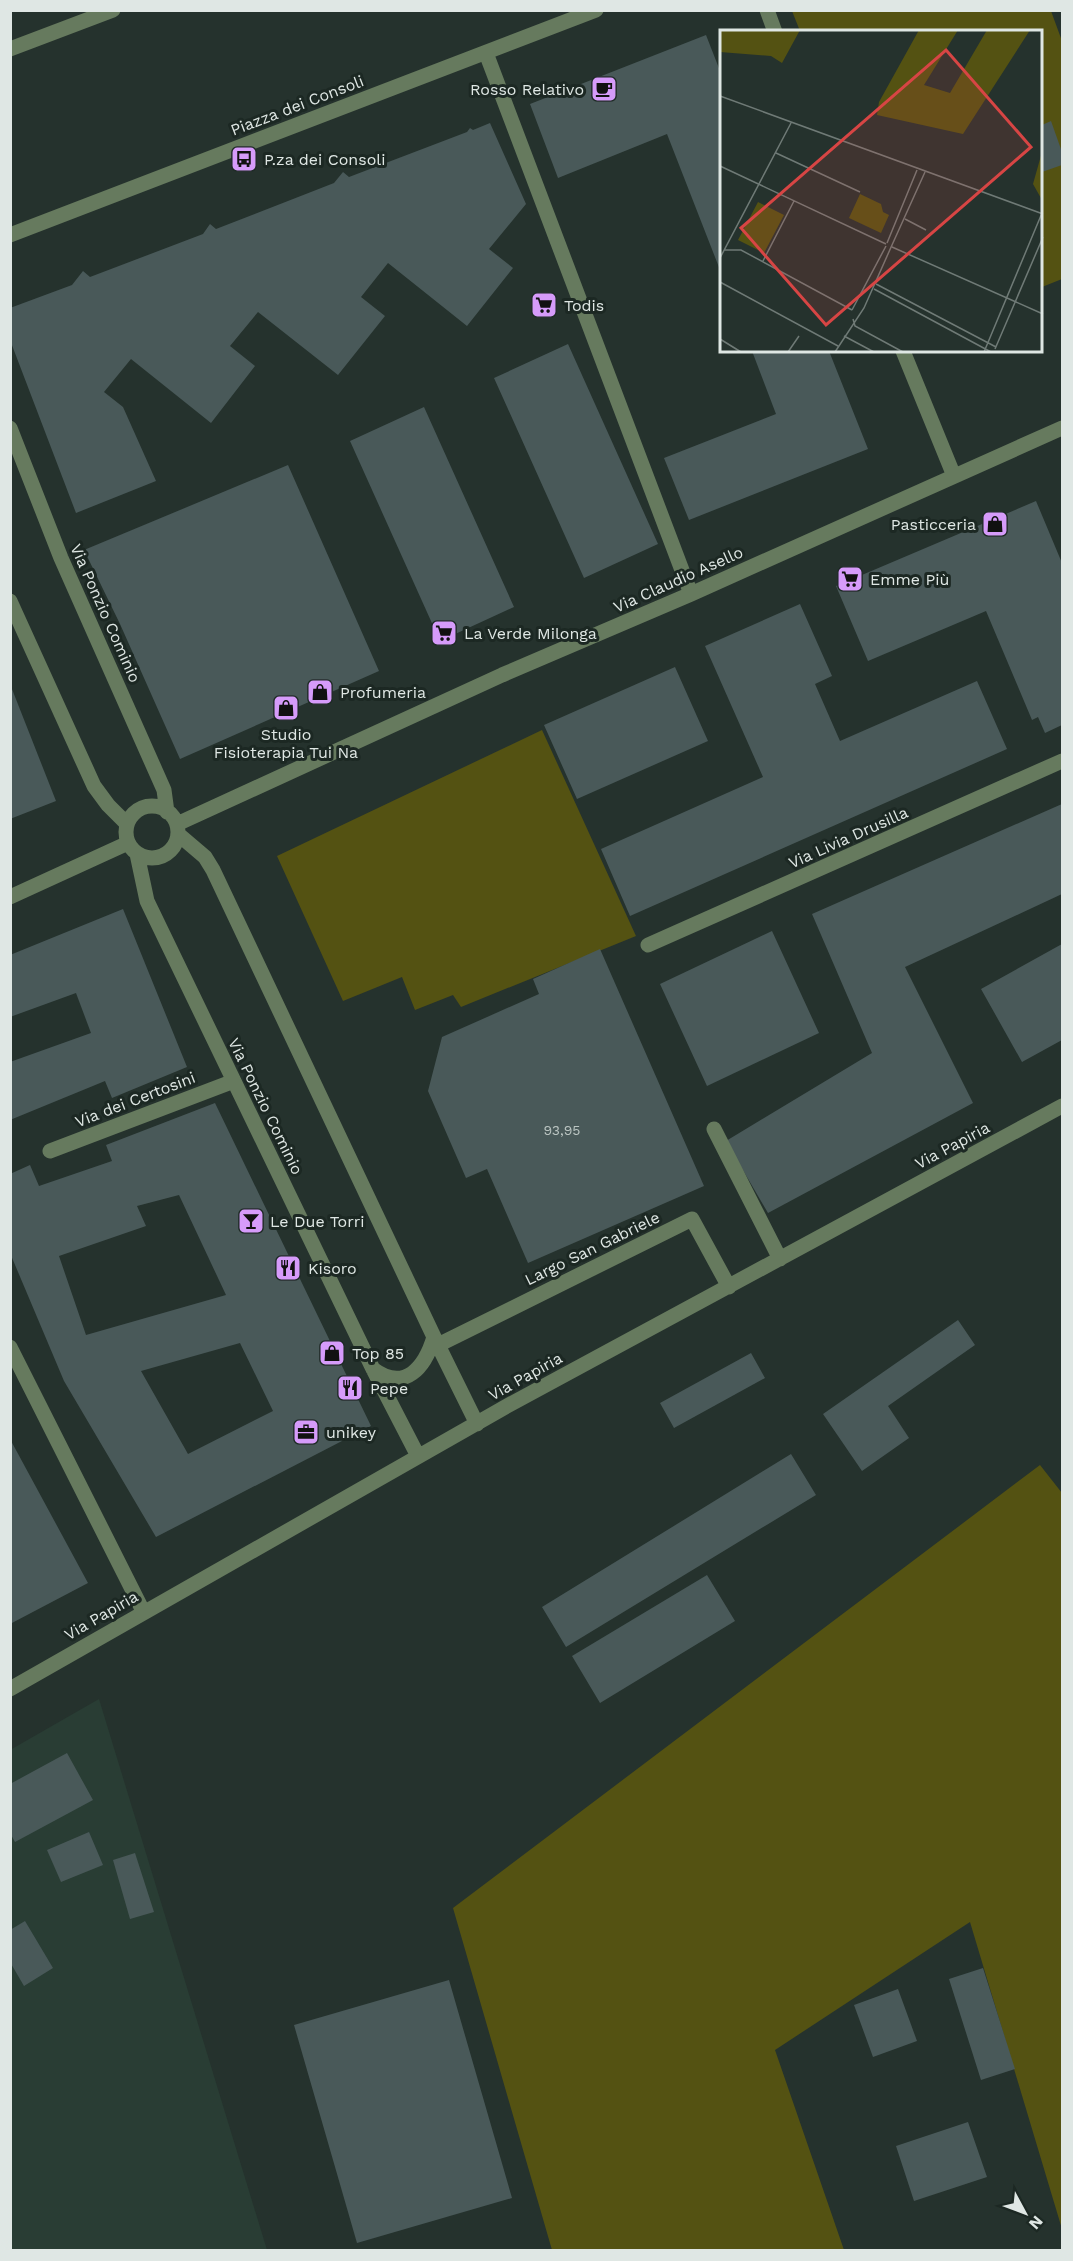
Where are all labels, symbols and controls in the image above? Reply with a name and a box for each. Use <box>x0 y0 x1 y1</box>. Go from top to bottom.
inset map <box>720 30 1043 352</box>
street label: Piazza dei Consoli <box>228 71 366 140</box>
cafe icon: Rosso Relativo <box>589 74 619 104</box>
place label: Rosso Relativo <box>470 80 584 99</box>
bus stop icon: P.za dei Consoli <box>229 144 259 174</box>
place label: P.za dei Consoli <box>264 150 385 169</box>
supermarket icon: Todis <box>529 290 559 320</box>
place label: Todis <box>564 296 604 315</box>
shop icon: Pasticceria <box>980 509 1010 539</box>
place label: Pasticceria <box>891 515 976 534</box>
street label: Via Ponzio Cominio <box>66 541 145 685</box>
street label: Via Claudio Asello <box>610 542 746 617</box>
supermarket icon: Emme Più <box>835 564 865 594</box>
place label: Emme Più <box>870 570 949 589</box>
supermarket icon: La Verde Milonga <box>429 618 459 648</box>
place label: La Verde Milonga <box>464 624 597 643</box>
shop icon: Profumeria <box>305 677 335 707</box>
place label: Profumeria <box>340 683 426 702</box>
shop icon: Studio Fisioterapia Tui Na <box>271 693 301 723</box>
place label: Studio Fisioterapia Tui Na <box>214 725 358 762</box>
street label: Via Livia Drusilla <box>786 803 911 872</box>
street label: Via Ponzio Cominio <box>224 1035 307 1178</box>
street label: Via dei Certosini <box>72 1068 198 1131</box>
street label: Via Papiria <box>912 1118 993 1173</box>
house number: 93,95 <box>543 1122 581 1138</box>
bar icon: Le Due Torri <box>236 1206 266 1236</box>
street label: Largo San Gabriele <box>522 1208 663 1289</box>
place label: Le Due Torri <box>270 1212 365 1231</box>
restaurant icon: Kisoro <box>273 1253 303 1283</box>
place label: Kisoro <box>308 1259 357 1278</box>
shop icon: Top 85 <box>317 1338 347 1368</box>
place label: Top 85 <box>352 1344 404 1363</box>
street label: Via Papiria <box>485 1348 566 1405</box>
restaurant icon: Pepe <box>335 1373 365 1403</box>
place label: Pepe <box>370 1379 408 1398</box>
office icon: unikey <box>291 1417 321 1447</box>
place label: unikey <box>326 1423 377 1442</box>
street label: Via Papiria <box>61 1587 141 1644</box>
north arrow <box>995 2183 1055 2243</box>
text: N <box>1025 2212 1047 2233</box>

